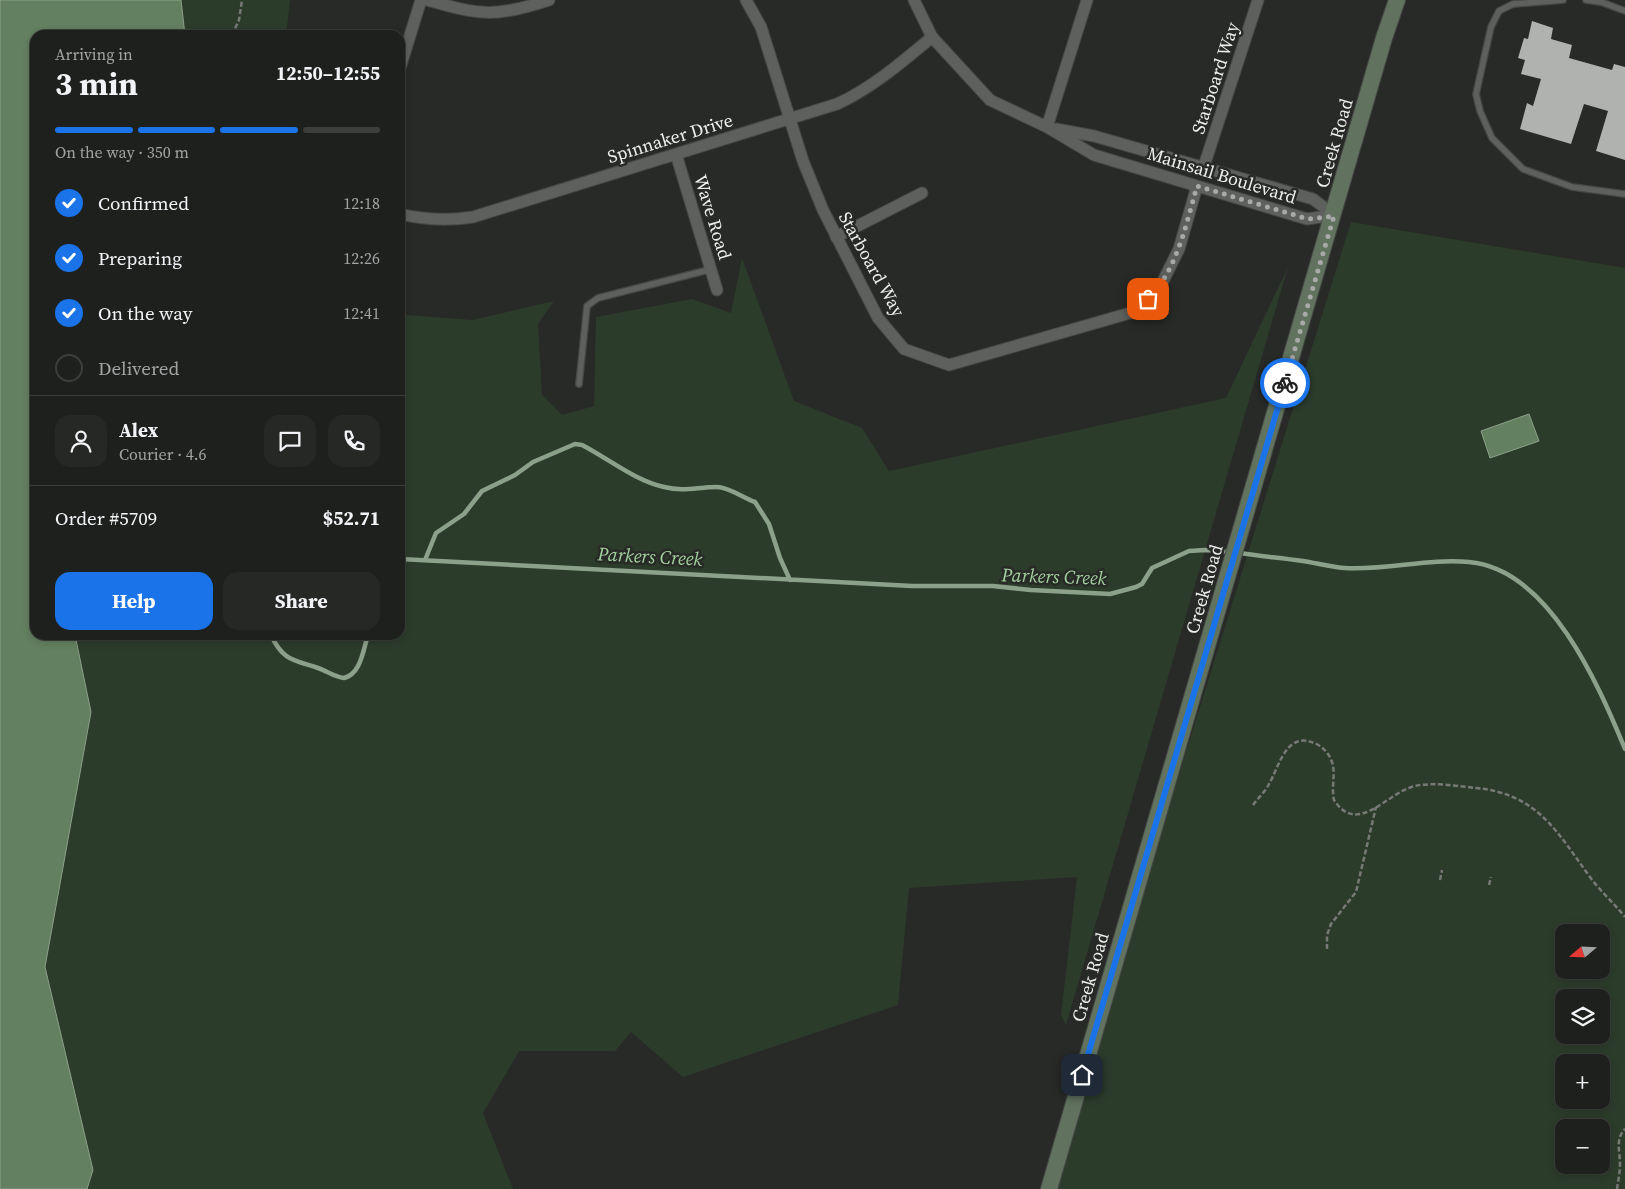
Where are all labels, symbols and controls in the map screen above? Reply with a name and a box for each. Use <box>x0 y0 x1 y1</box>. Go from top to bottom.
street label: Starboard Way <box>1185 18 1245 137</box>
text: Arriving in <box>55 43 133 65</box>
text: 12:50–12:55 <box>276 60 380 86</box>
text: 3 min <box>55 62 138 106</box>
street label: Creek Road <box>1309 95 1359 191</box>
street label: Spinnaker Drive <box>604 107 736 169</box>
street label: Mainsail Boulevard <box>1144 140 1300 210</box>
text: On the way · 350 m <box>55 141 189 163</box>
street label: Wave Road <box>688 171 738 263</box>
icon: check <box>55 189 83 217</box>
text: Confirmed <box>98 190 189 216</box>
text: 12:18 <box>343 192 380 214</box>
street label: Starboard Way <box>833 207 911 322</box>
icon: check <box>55 244 83 272</box>
text: Preparing <box>98 245 182 271</box>
text: 12:26 <box>343 247 380 269</box>
pin <box>1127 278 1169 320</box>
icon: bag <box>1134 285 1162 313</box>
icon: check <box>55 299 83 327</box>
text: On the way <box>98 300 193 326</box>
text: 12:41 <box>343 302 380 324</box>
text: Delivered <box>98 355 179 381</box>
courier <box>1260 358 1310 408</box>
icon: bike <box>1271 369 1299 397</box>
button: person <box>55 415 107 467</box>
button: chat <box>264 415 316 467</box>
button: phone <box>328 415 380 467</box>
text: Alex <box>119 417 158 443</box>
text: Courier · 4.6 <box>119 443 207 465</box>
text: Order #5709 <box>55 505 157 531</box>
text: $52.71 <box>323 505 380 531</box>
water label: Parkers Creek <box>596 540 703 572</box>
street label: Creek Road <box>1179 541 1229 637</box>
water label: Parkers Creek <box>1000 561 1107 591</box>
button: Help <box>55 572 213 630</box>
button: Share <box>223 572 380 630</box>
north arrow <box>1555 924 1610 979</box>
map controls <box>1555 924 1610 1174</box>
street label: Creek Road <box>1065 929 1115 1025</box>
button: layers <box>1555 989 1610 1044</box>
pin <box>1061 1054 1103 1096</box>
button: + <box>1555 1054 1610 1109</box>
icon: home <box>1068 1061 1096 1089</box>
button: − <box>1555 1119 1610 1174</box>

